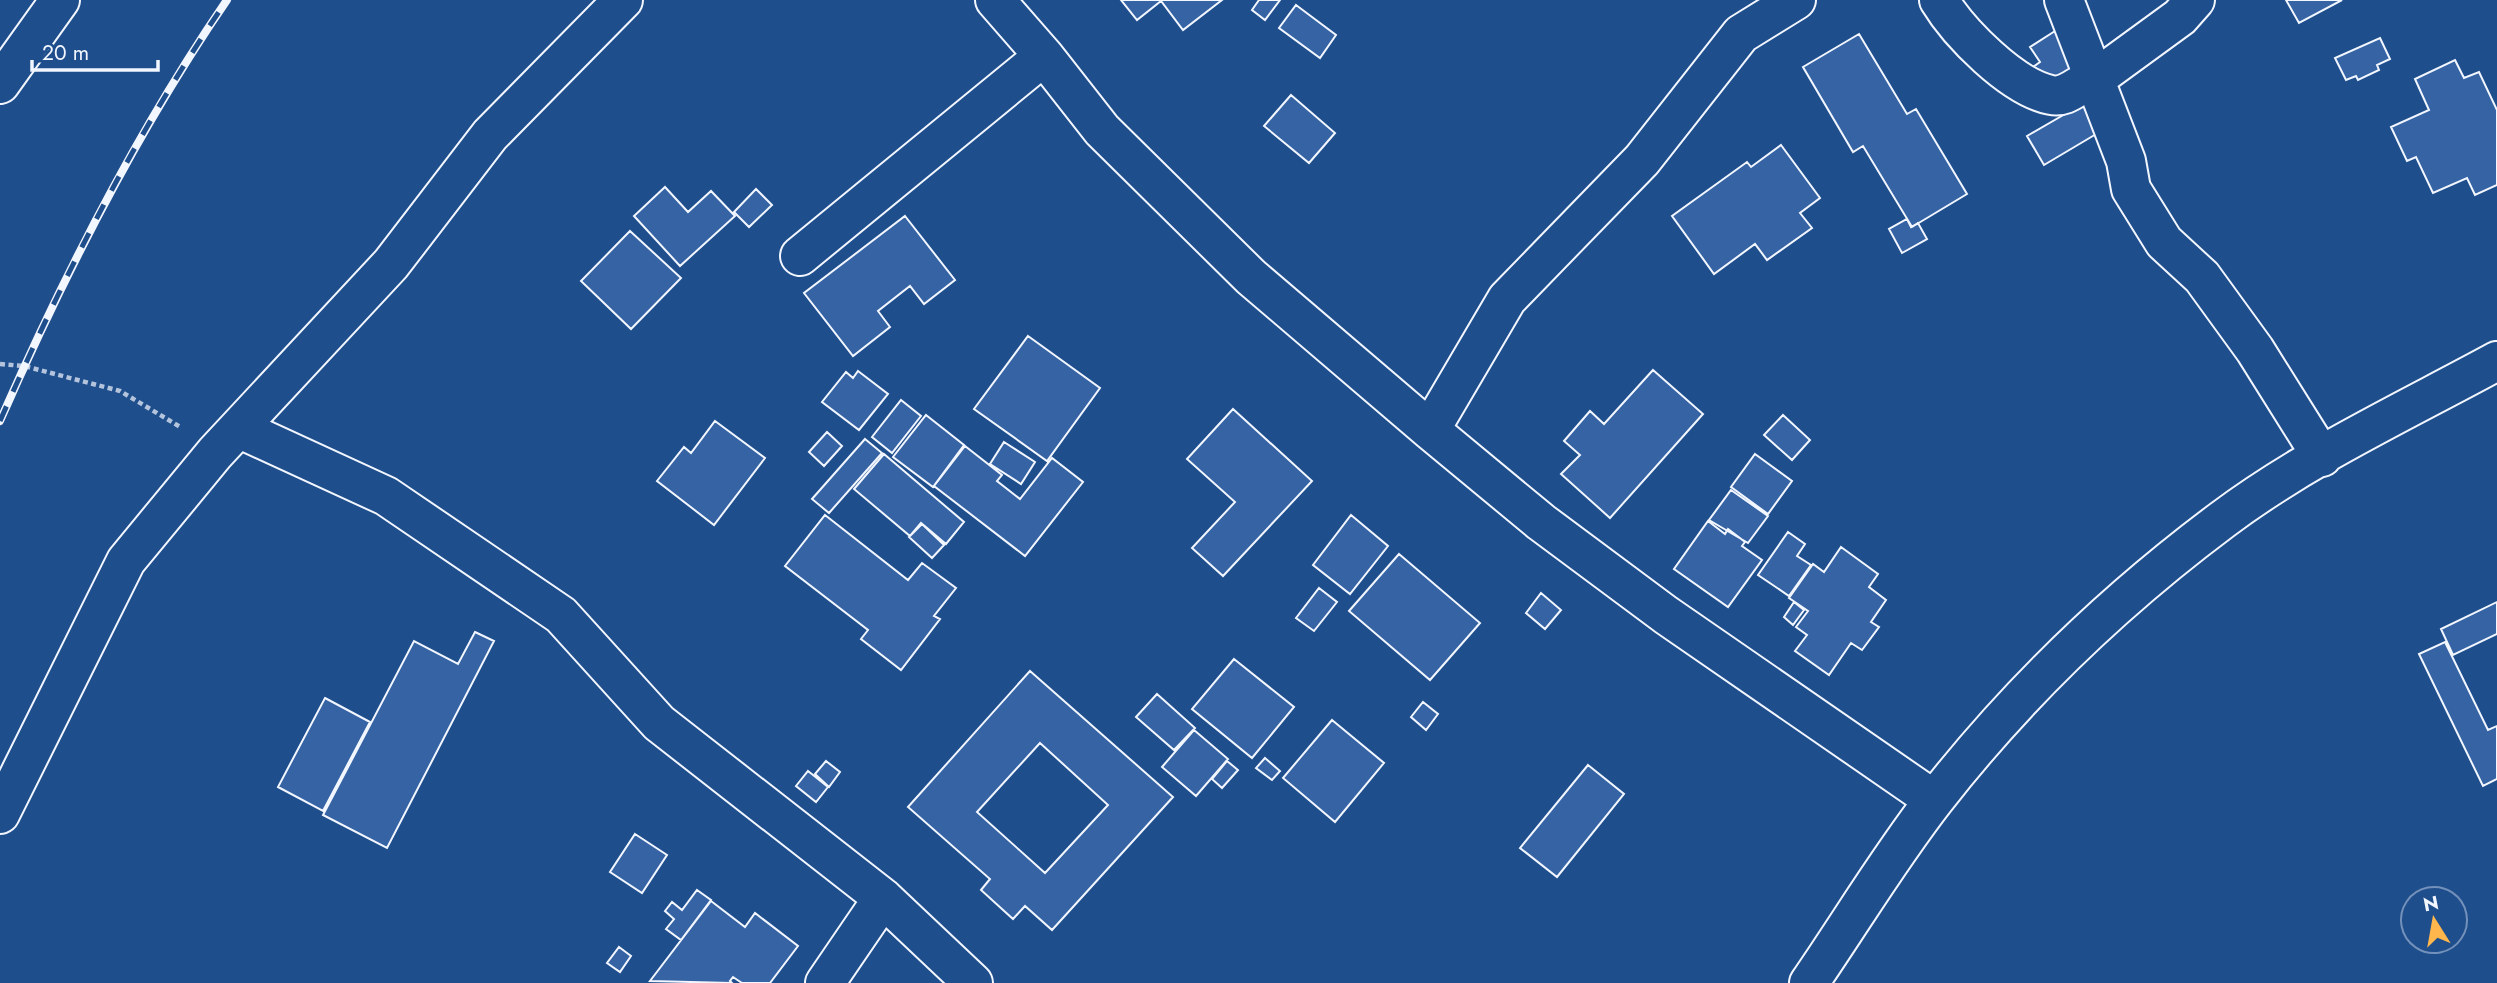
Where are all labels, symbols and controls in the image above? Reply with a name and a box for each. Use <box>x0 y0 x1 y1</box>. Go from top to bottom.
scale bar <box>32 28 158 72</box>
text: 20 m <box>42 38 89 68</box>
north arrow <box>2399 885 2469 955</box>
text: N <box>2421 889 2441 918</box>

